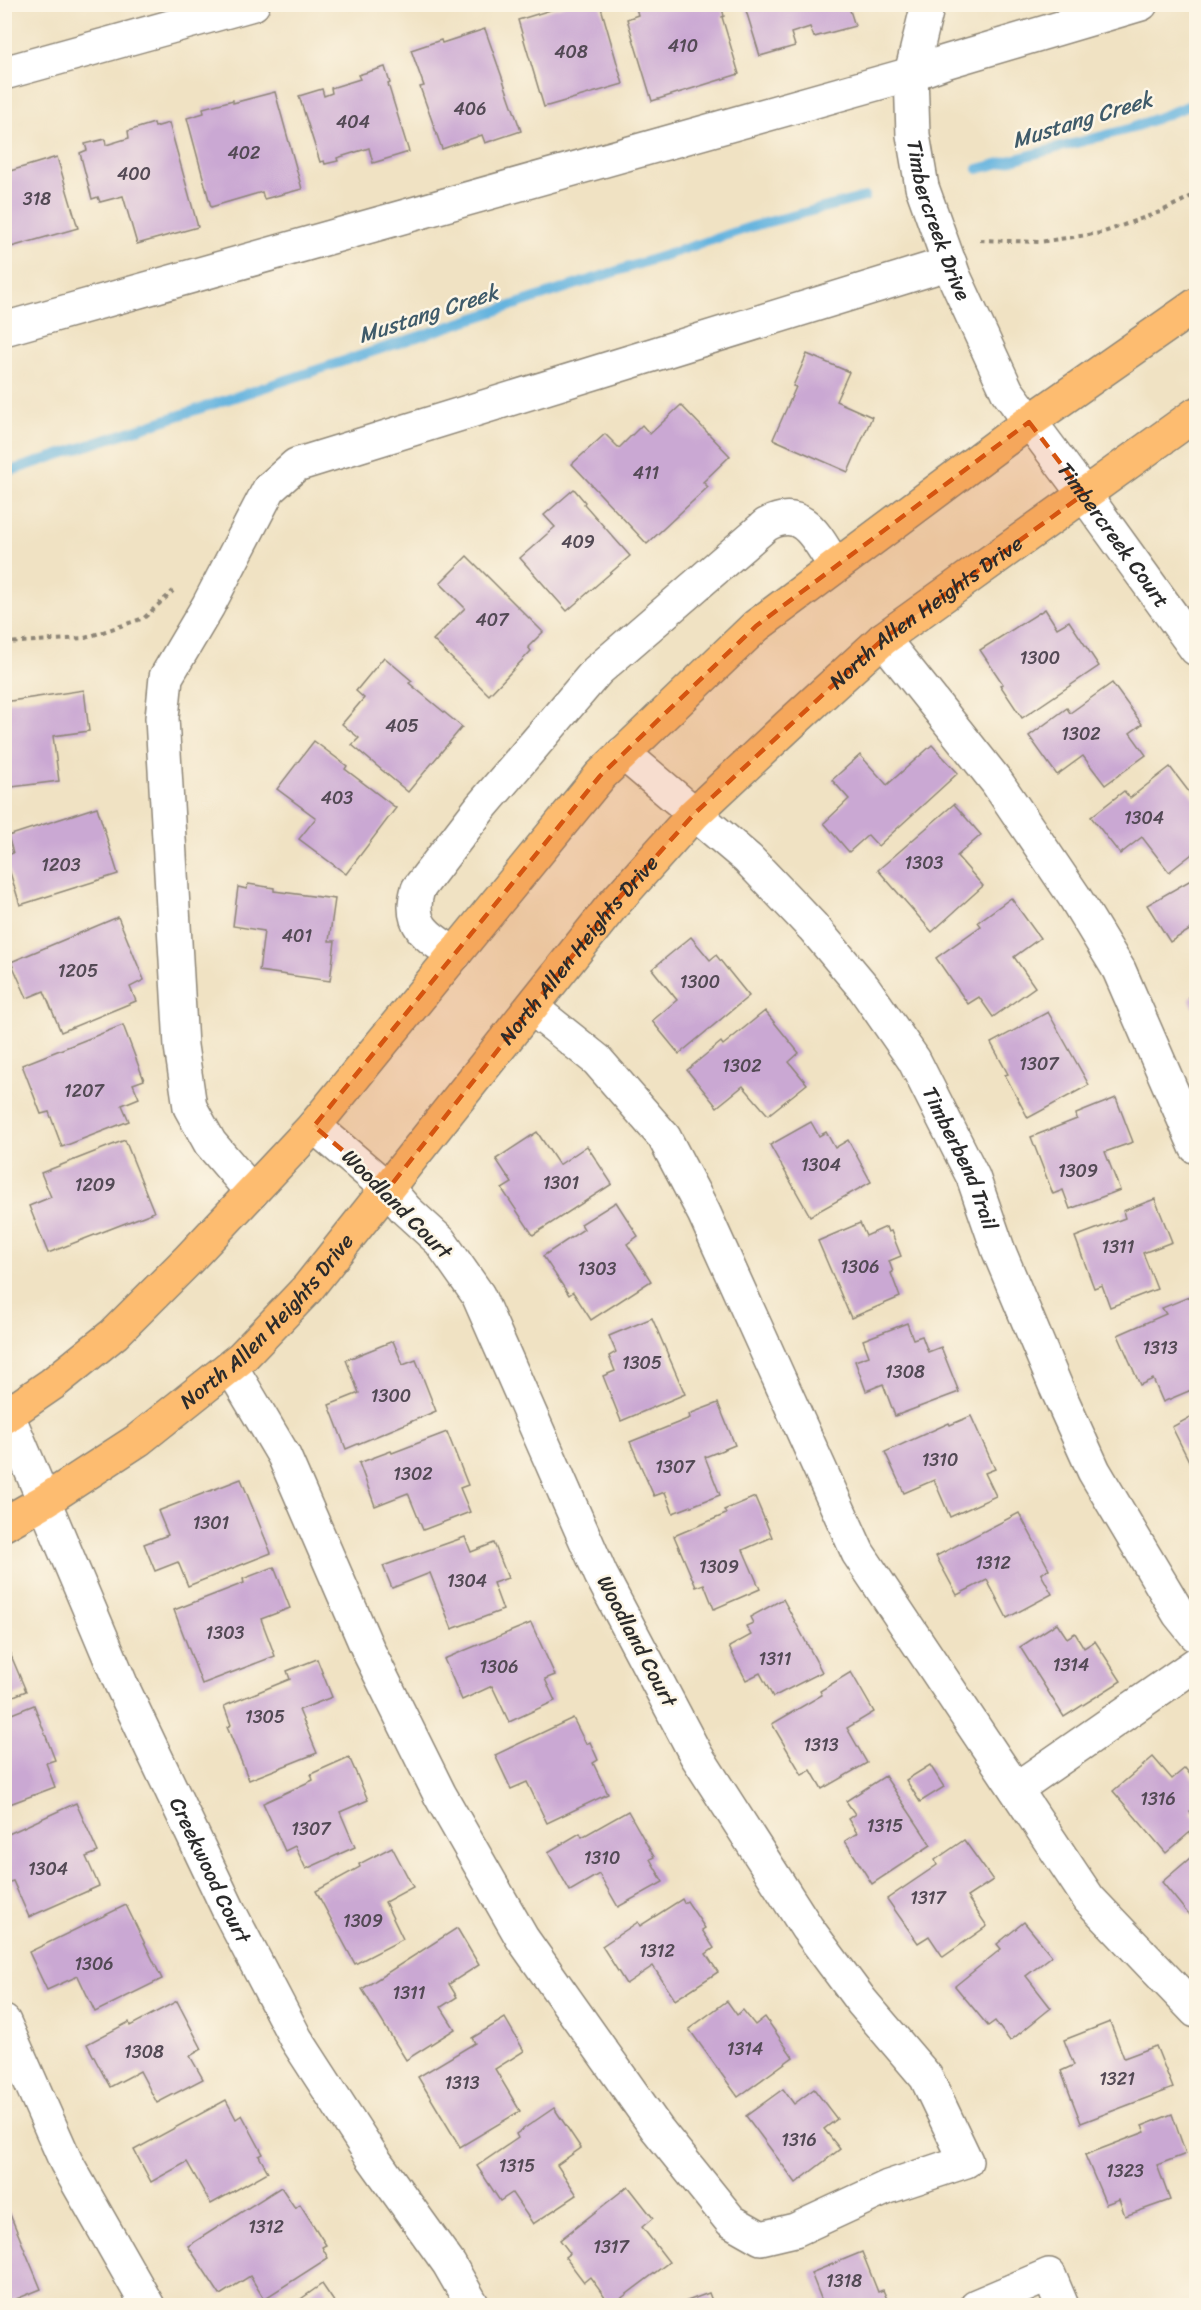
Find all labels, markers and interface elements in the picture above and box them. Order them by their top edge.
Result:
house number: 410 [668,30,698,62]
house number: 408 [554,36,588,68]
water label: Mustang Creek [1007,79,1159,159]
house number: 406 [454,93,486,125]
house number: 404 [336,106,370,138]
house number: 402 [227,137,261,169]
street label: Timbercreek Drive [895,137,982,307]
house number: 400 [117,158,151,190]
house number: 318 [23,183,51,215]
water label: Mustang Creek [353,272,505,355]
street label: Timbercreek Court [1047,453,1180,616]
house number: 411 [633,457,660,489]
street label: North Allen Heights Drive [820,525,1031,699]
house number: 409 [561,526,595,558]
house number: 407 [476,604,510,636]
house number: 1300 [1020,642,1060,674]
house number: 405 [385,710,419,742]
house number: 1302 [1061,718,1101,750]
house number: 403 [321,782,353,814]
house number: 1304 [1124,802,1164,834]
street label: North Allen Heights Drive [489,846,669,1054]
house number: 1303 [905,847,944,879]
house number: 1203 [41,849,81,881]
house number: 401 [282,920,312,952]
house number: 1205 [58,955,98,987]
house number: 1300 [680,966,720,998]
house number: 1307 [1019,1048,1060,1080]
house number: 1302 [722,1050,762,1082]
house number: 1207 [64,1075,106,1107]
street label: Timberbend Trail [911,1080,1009,1236]
street label: Woodland Court [332,1139,463,1270]
house number: 1304 [801,1149,841,1181]
house number: 1309 [1058,1155,1098,1187]
house number: 1301 [543,1167,580,1199]
house number: 1209 [75,1169,115,1201]
street label: North Allen Heights Drive [171,1224,364,1419]
house number: 1311 [1101,1231,1135,1263]
house number: 1306 [840,1251,880,1283]
house number: 1303 [578,1253,617,1285]
house number: 1313 [1142,1332,1178,1364]
house number: 1305 [622,1347,662,1379]
house number: 1308 [885,1356,925,1388]
house number: 1300 [371,1380,411,1412]
house number: 1310 [922,1444,958,1476]
house number: 1307 [655,1451,696,1483]
house number: 1302 [393,1458,433,1490]
house number: 1301 [193,1507,230,1539]
house number: 1312 [975,1547,1011,1579]
house number: 1309 [699,1551,739,1583]
house number: 1304 [447,1565,487,1597]
street label: Woodland Court [586,1568,689,1715]
house number: 1303 [206,1617,245,1649]
house number: 1311 [758,1643,792,1675]
house number: 1314 [1053,1649,1089,1681]
house number: 1306 [479,1651,519,1683]
house number: 1305 [245,1701,285,1733]
house number: 1313 [803,1729,839,1761]
house number: 1316 [1140,1783,1176,1815]
street label: Creekwood Court [158,1791,262,1952]
house number: 1315 [867,1810,903,1842]
house number: 1307 [291,1813,332,1845]
house number: 1310 [584,1842,620,1874]
house number: 1304 [28,1853,68,1885]
house number: 1317 [910,1882,948,1914]
house number: 1309 [343,1905,383,1937]
house number: 1312 [639,1935,675,1967]
house number: 1306 [74,1948,114,1980]
house number: 1311 [392,1977,426,2009]
house number: 1314 [727,2033,763,2065]
house number: 1308 [124,2036,164,2068]
house number: 1321 [1099,2063,1135,2095]
house number: 1313 [444,2067,480,2099]
house number: 1316 [781,2124,817,2156]
house number: 1315 [499,2150,535,2182]
house number: 1323 [1106,2155,1144,2187]
house number: 1312 [248,2211,284,2243]
house number: 1317 [593,2231,631,2263]
house number: 1318 [826,2265,862,2297]

